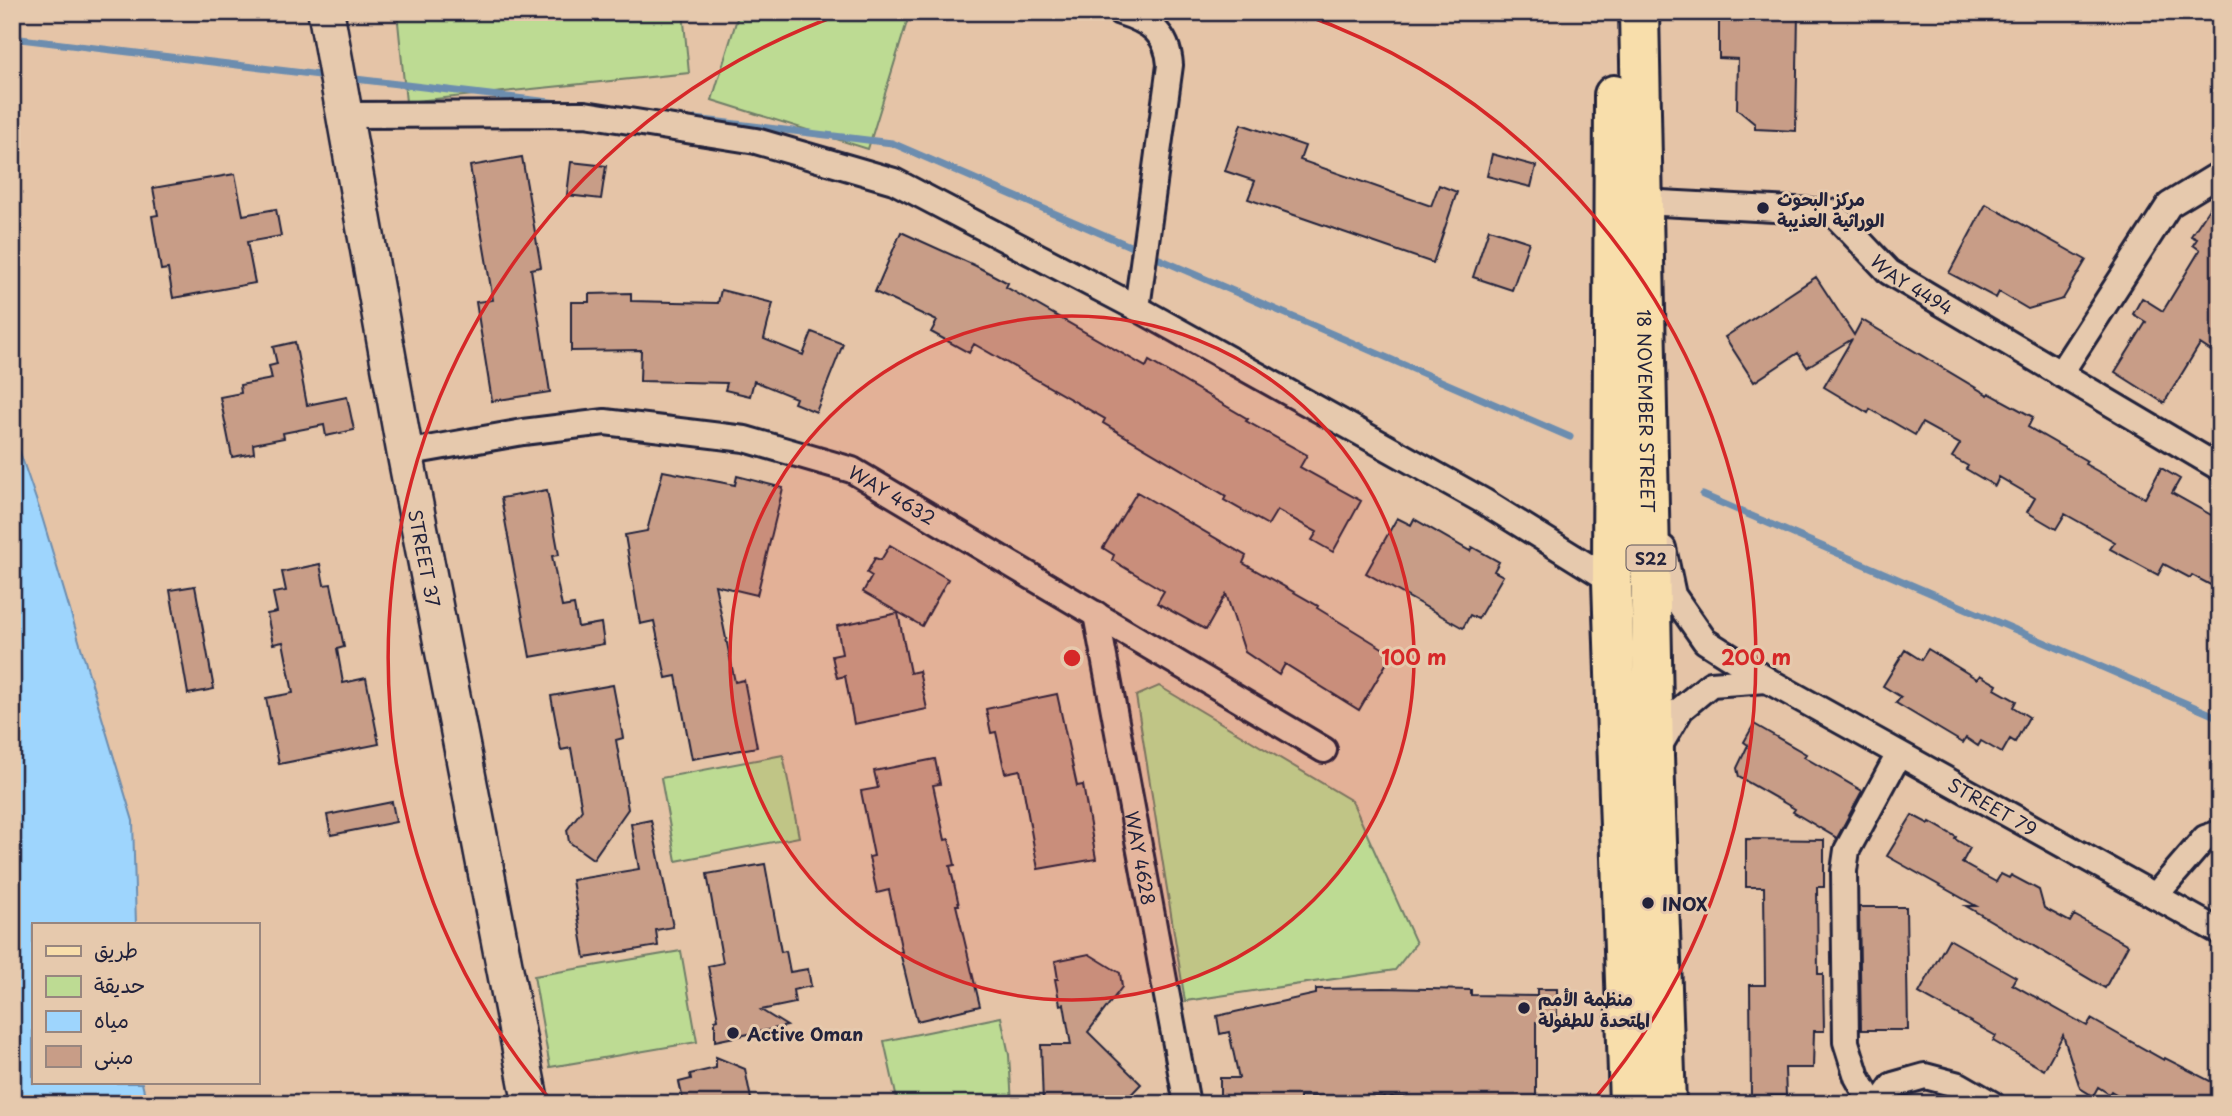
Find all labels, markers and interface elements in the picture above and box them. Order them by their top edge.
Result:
place label: مركز البحوث الوراثية العذيبة [1777,185,1884,233]
marker: مركز البحوث الوراثية العذيبة [1755,200,1771,216]
street label: WAY 4494 [1865,248,1958,321]
street label: 18 NOVEMBER STREET [1631,309,1663,513]
street label: WAY 4632 [844,458,941,530]
street label: STREET 37 [403,507,448,609]
road number: S22 [1626,545,1676,570]
text: 100 m [1381,640,1447,672]
text: 200 m [1721,640,1791,672]
centre of rings [1060,646,1084,670]
street label: STREET 79 [1943,770,2043,841]
street label: WAY 4628 [1119,809,1163,907]
place label: INOX [1662,890,1707,917]
marker: INOX [1640,895,1656,911]
legend [32,923,259,1084]
text: طريق [94,933,138,965]
text: حديقة [94,968,145,1000]
place label: منظمة الأمم المتحدة للطفولة [1538,985,1650,1033]
marker: منظمة الأمم المتحدة للطفولة [1516,1000,1532,1016]
text: مياه [94,1003,129,1035]
place label: Active Oman [746,1020,863,1047]
marker: Active Oman [725,1025,741,1041]
text: مبنى [94,1039,133,1071]

